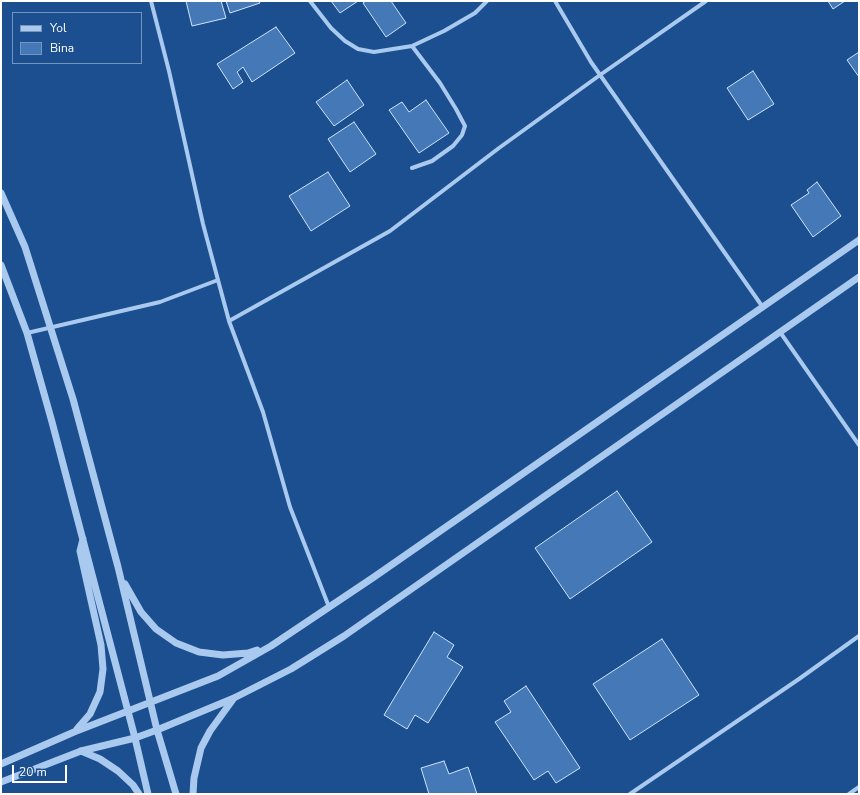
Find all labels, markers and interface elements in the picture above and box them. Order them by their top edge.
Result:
legend [12,12,142,64]
text: Yol [50,20,66,36]
text: Bina [50,40,74,56]
scale bar [14,757,69,783]
text: 20 m [19,764,47,780]

